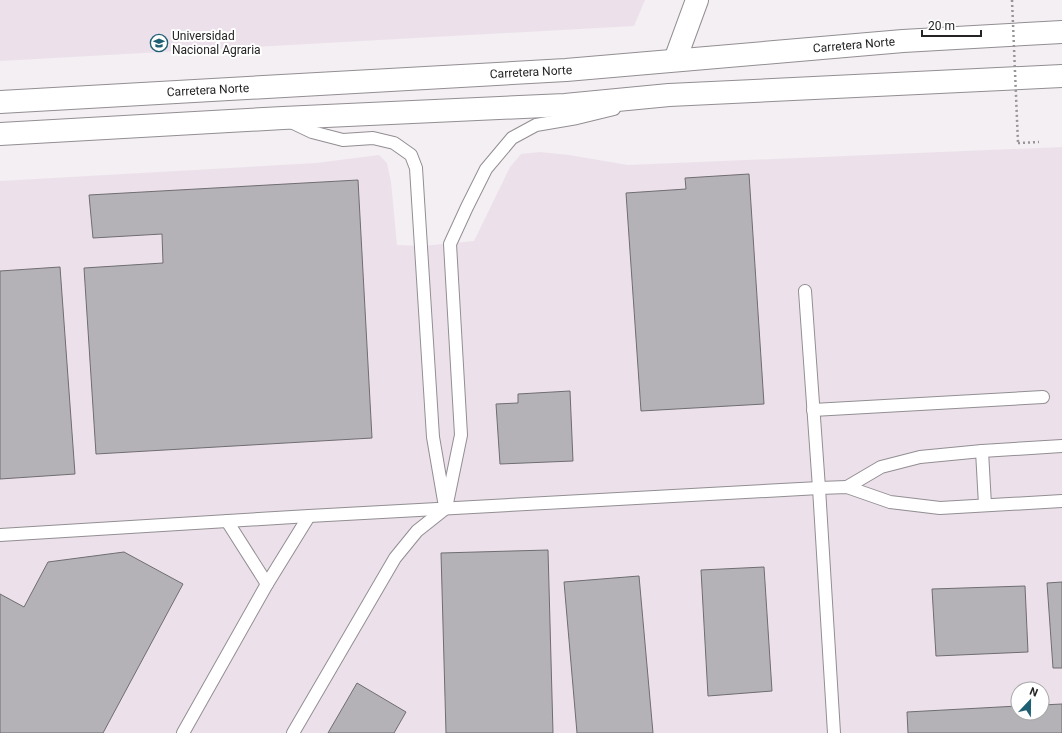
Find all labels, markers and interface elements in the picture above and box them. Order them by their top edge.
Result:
scale bar [922,12,981,38]
text: 20 m [928,19,955,33]
place label: Universidad Nacional Agraria [172,29,261,57]
school or university icon: Universidad Nacional Agraria [149,33,169,53]
street label: Carretera Norte [812,34,896,56]
street label: Carretera Norte [489,63,573,81]
street label: Carretera Norte [166,81,250,99]
north arrow [1010,681,1050,721]
text: N [1028,685,1040,700]

